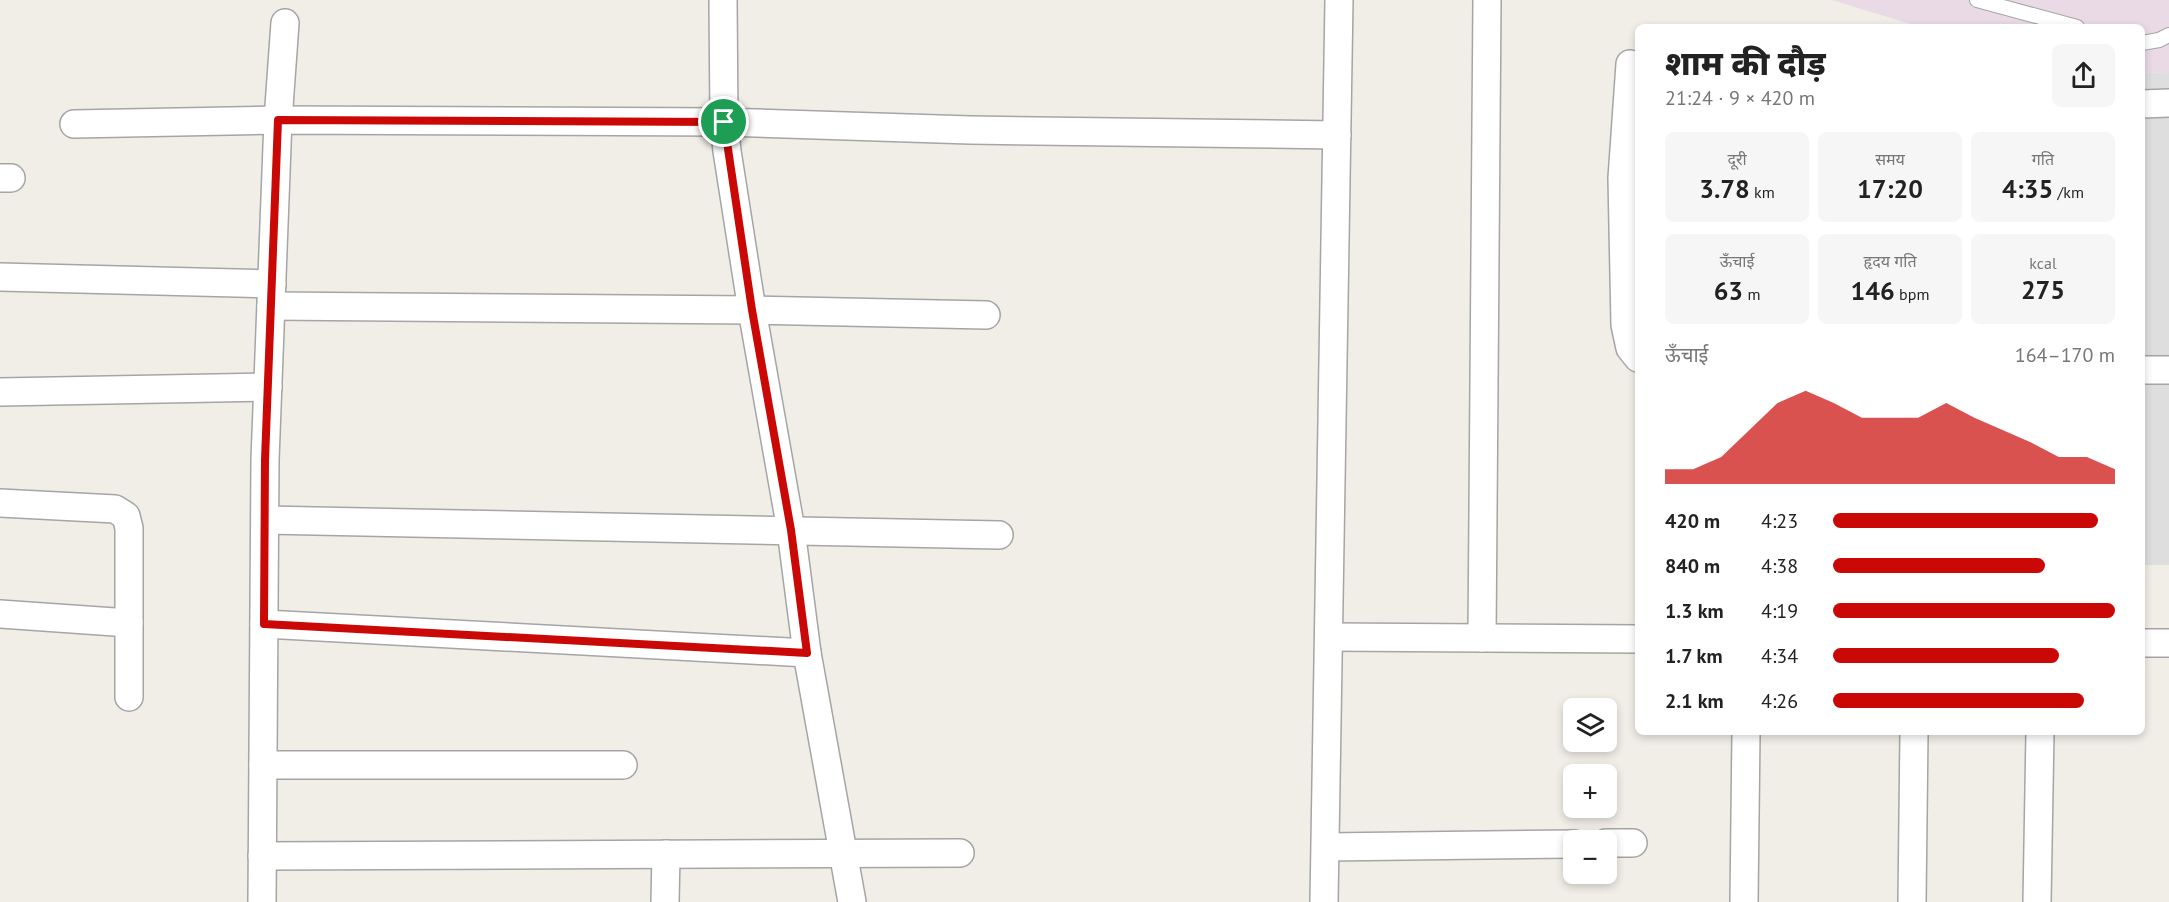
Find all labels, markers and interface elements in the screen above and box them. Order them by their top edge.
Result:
text: शाम की दौड़ [1665,41,1826,84]
button: share [2052,44,2115,107]
text: 21:24 · 9 × 420 m [1665,85,1815,111]
pin [698,96,749,147]
icon: arrive [707,105,740,138]
text: दूरी [1727,149,1747,169]
text: समय [1875,149,1905,169]
text: गति [2032,149,2054,169]
text: 3.78 [1699,172,1750,205]
text: 17:20 [1857,172,1923,205]
text: 4:35 [2002,172,2053,205]
text: km [1750,182,1775,202]
text: /km [2053,182,2084,202]
text: ऊँचाई [1720,251,1754,271]
text: हृदय गति [1863,251,1917,271]
text: kcal [2029,253,2057,273]
text: 275 [2021,273,2065,306]
text: 63 [1714,274,1743,307]
text: 146 [1851,274,1895,307]
text: m [1743,284,1760,304]
text: bpm [1895,284,1929,304]
text: ऊँचाई [1665,342,1708,368]
text: 164–170 m [2015,342,2115,368]
text: 420 m [1665,508,1720,534]
text: 4:23 [1761,508,1798,534]
text: 840 m [1665,553,1720,579]
text: 4:38 [1761,553,1798,579]
text: 1.3 km [1665,598,1724,624]
text: 4:19 [1761,598,1798,624]
text: 1.7 km [1665,643,1723,669]
text: 4:34 [1761,643,1798,669]
text: 2.1 km [1665,688,1724,714]
text: 4:26 [1761,688,1798,714]
map controls [1563,698,1617,884]
button: layers [1563,698,1617,752]
button: + [1563,764,1617,818]
button: − [1563,830,1617,884]

